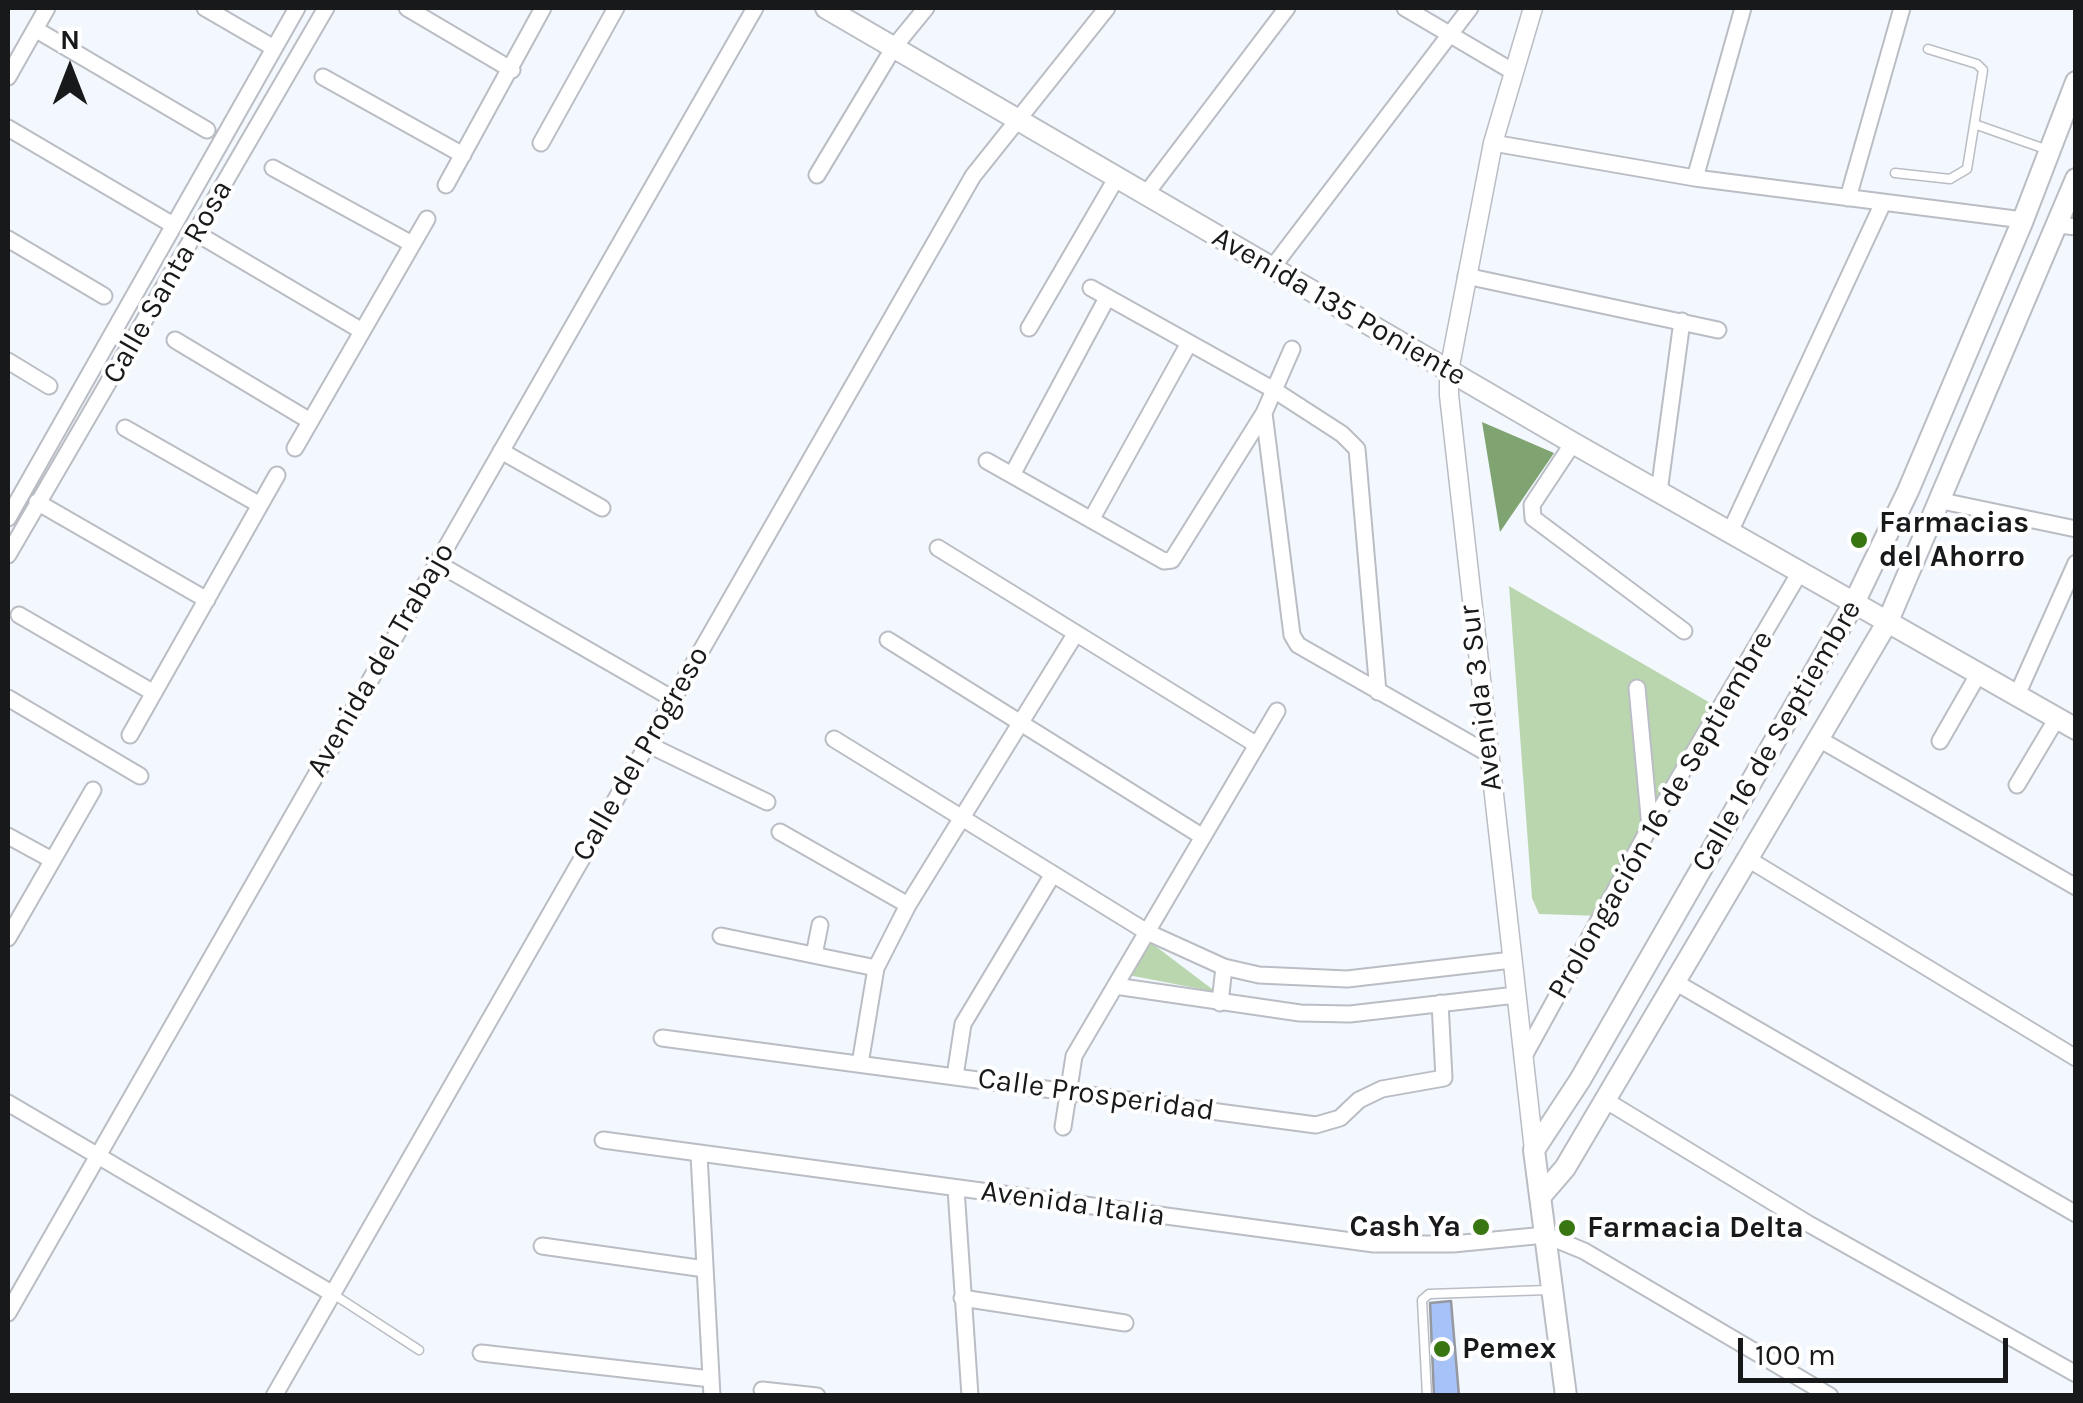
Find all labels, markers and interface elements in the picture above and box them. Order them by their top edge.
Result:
north arrow [20,20,120,120]
text: N [60,23,80,56]
street label: Calle Santa Rosa [95,174,241,390]
street label: Avenida 135 Poniente [1206,220,1472,394]
place label: Farmacias del Ahorro [1879,505,2029,576]
marker: Farmacias del Ahorro [1848,529,1870,551]
street label: Avenida del Trabajo [299,536,463,784]
street label: Calle 16 de Septiembre [1685,594,1869,878]
street label: Avenida 3 Sur [1452,603,1510,793]
street label: Prolongación 16 de Septiembre [1541,624,1781,1006]
street label: Calle del Progreso [565,640,717,868]
street label: Calle Prosperidad [975,1061,1217,1129]
street label: Avenida Italia [979,1173,1167,1235]
place label: Cash Ya [1349,1209,1461,1245]
place label: Farmacia Delta [1587,1210,1804,1246]
marker: Cash Ya [1470,1216,1492,1238]
marker: Farmacia Delta [1556,1217,1578,1239]
scale bar [1743,1318,2013,1380]
place label: Pemex [1462,1331,1556,1367]
text: 100 m [1755,1337,1836,1373]
marker: Pemex [1431,1338,1453,1360]

